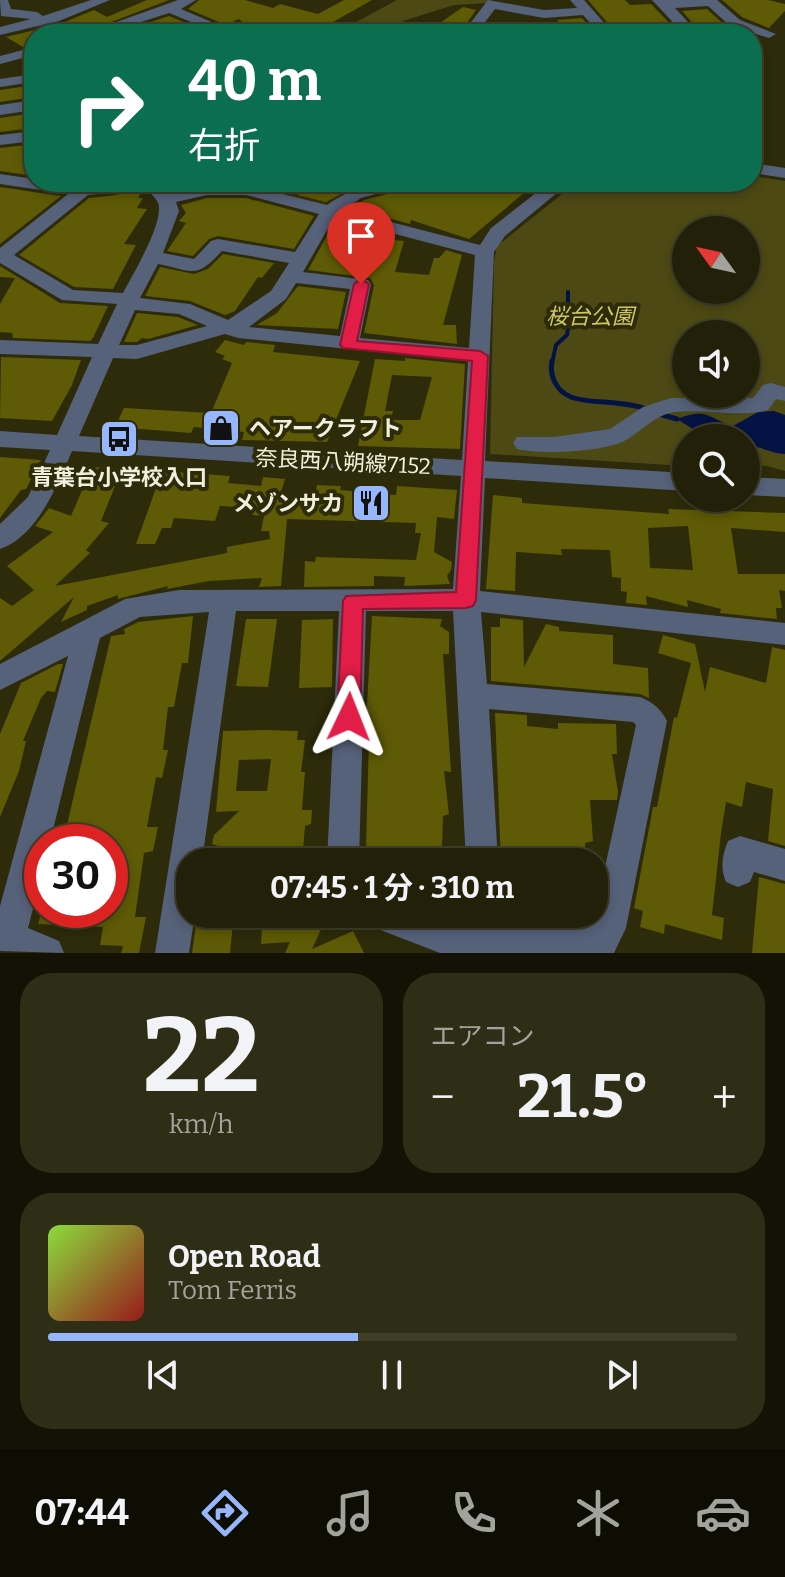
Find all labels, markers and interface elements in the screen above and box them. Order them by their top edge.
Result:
text: 40 m [188,48,321,115]
icon: right [56,56,160,160]
text: 右折 [188,124,260,168]
pin [327,202,395,284]
icon: arrive [339,214,383,258]
north arrow [672,216,760,304]
map controls [672,216,760,512]
park label: 桜台公園 [546,303,637,330]
button: sound [672,320,760,408]
shop icon: ヘアークラフト [200,407,242,449]
place label: ヘアークラフト [249,415,402,442]
bus stop icon: 青葉台小学校入口 [98,418,140,460]
button: search [672,424,760,512]
street label: 奈良西八朔線7152 [255,444,431,480]
place label: 青葉台小学校入口 [31,464,207,491]
restaurant icon: メゾンサカ [350,482,392,524]
place label: メゾンサカ [233,490,343,517]
position arrow [307,675,391,759]
speed limit sign: 30 [24,824,128,928]
text: 07:45 · 1 分 · 310 m [270,870,514,906]
text: 22 [143,994,260,1119]
text: エアコン [431,1021,535,1052]
text: 21.5° [517,1061,650,1133]
text: − [431,1071,455,1124]
text: + [712,1071,737,1124]
text: km/h [169,1109,233,1140]
text: Open Road [168,1239,321,1275]
text: Tom Ferris [168,1275,297,1306]
icon: previous [141,1353,185,1397]
icon: pause [370,1353,414,1397]
icon: next [600,1353,644,1397]
icon: directions [197,1485,253,1541]
icon: music [322,1485,378,1541]
icon: phone [446,1485,502,1541]
icon: climate [570,1485,626,1541]
icon: car [695,1485,751,1541]
text: 07:44 [34,1491,129,1535]

